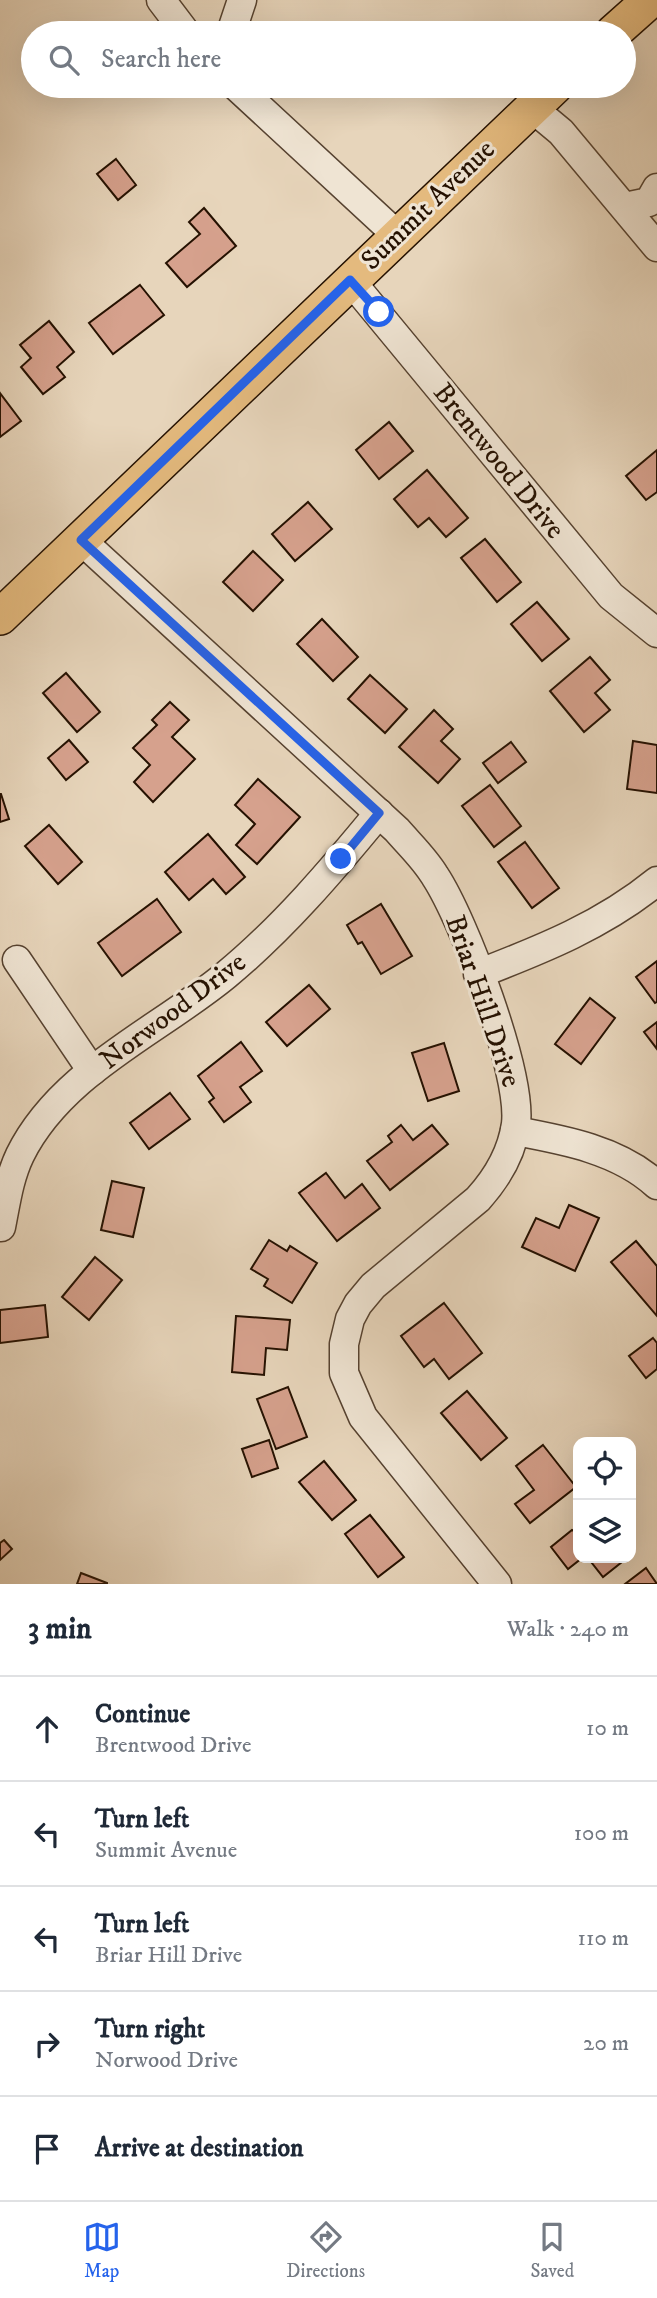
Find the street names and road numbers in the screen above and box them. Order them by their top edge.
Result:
street label: Summit Avenue [354,132,502,278]
street label: Brentwood Drive [425,376,573,546]
street label: Briar Hill Drive [437,910,529,1092]
street label: Norwood Drive [93,945,253,1077]

